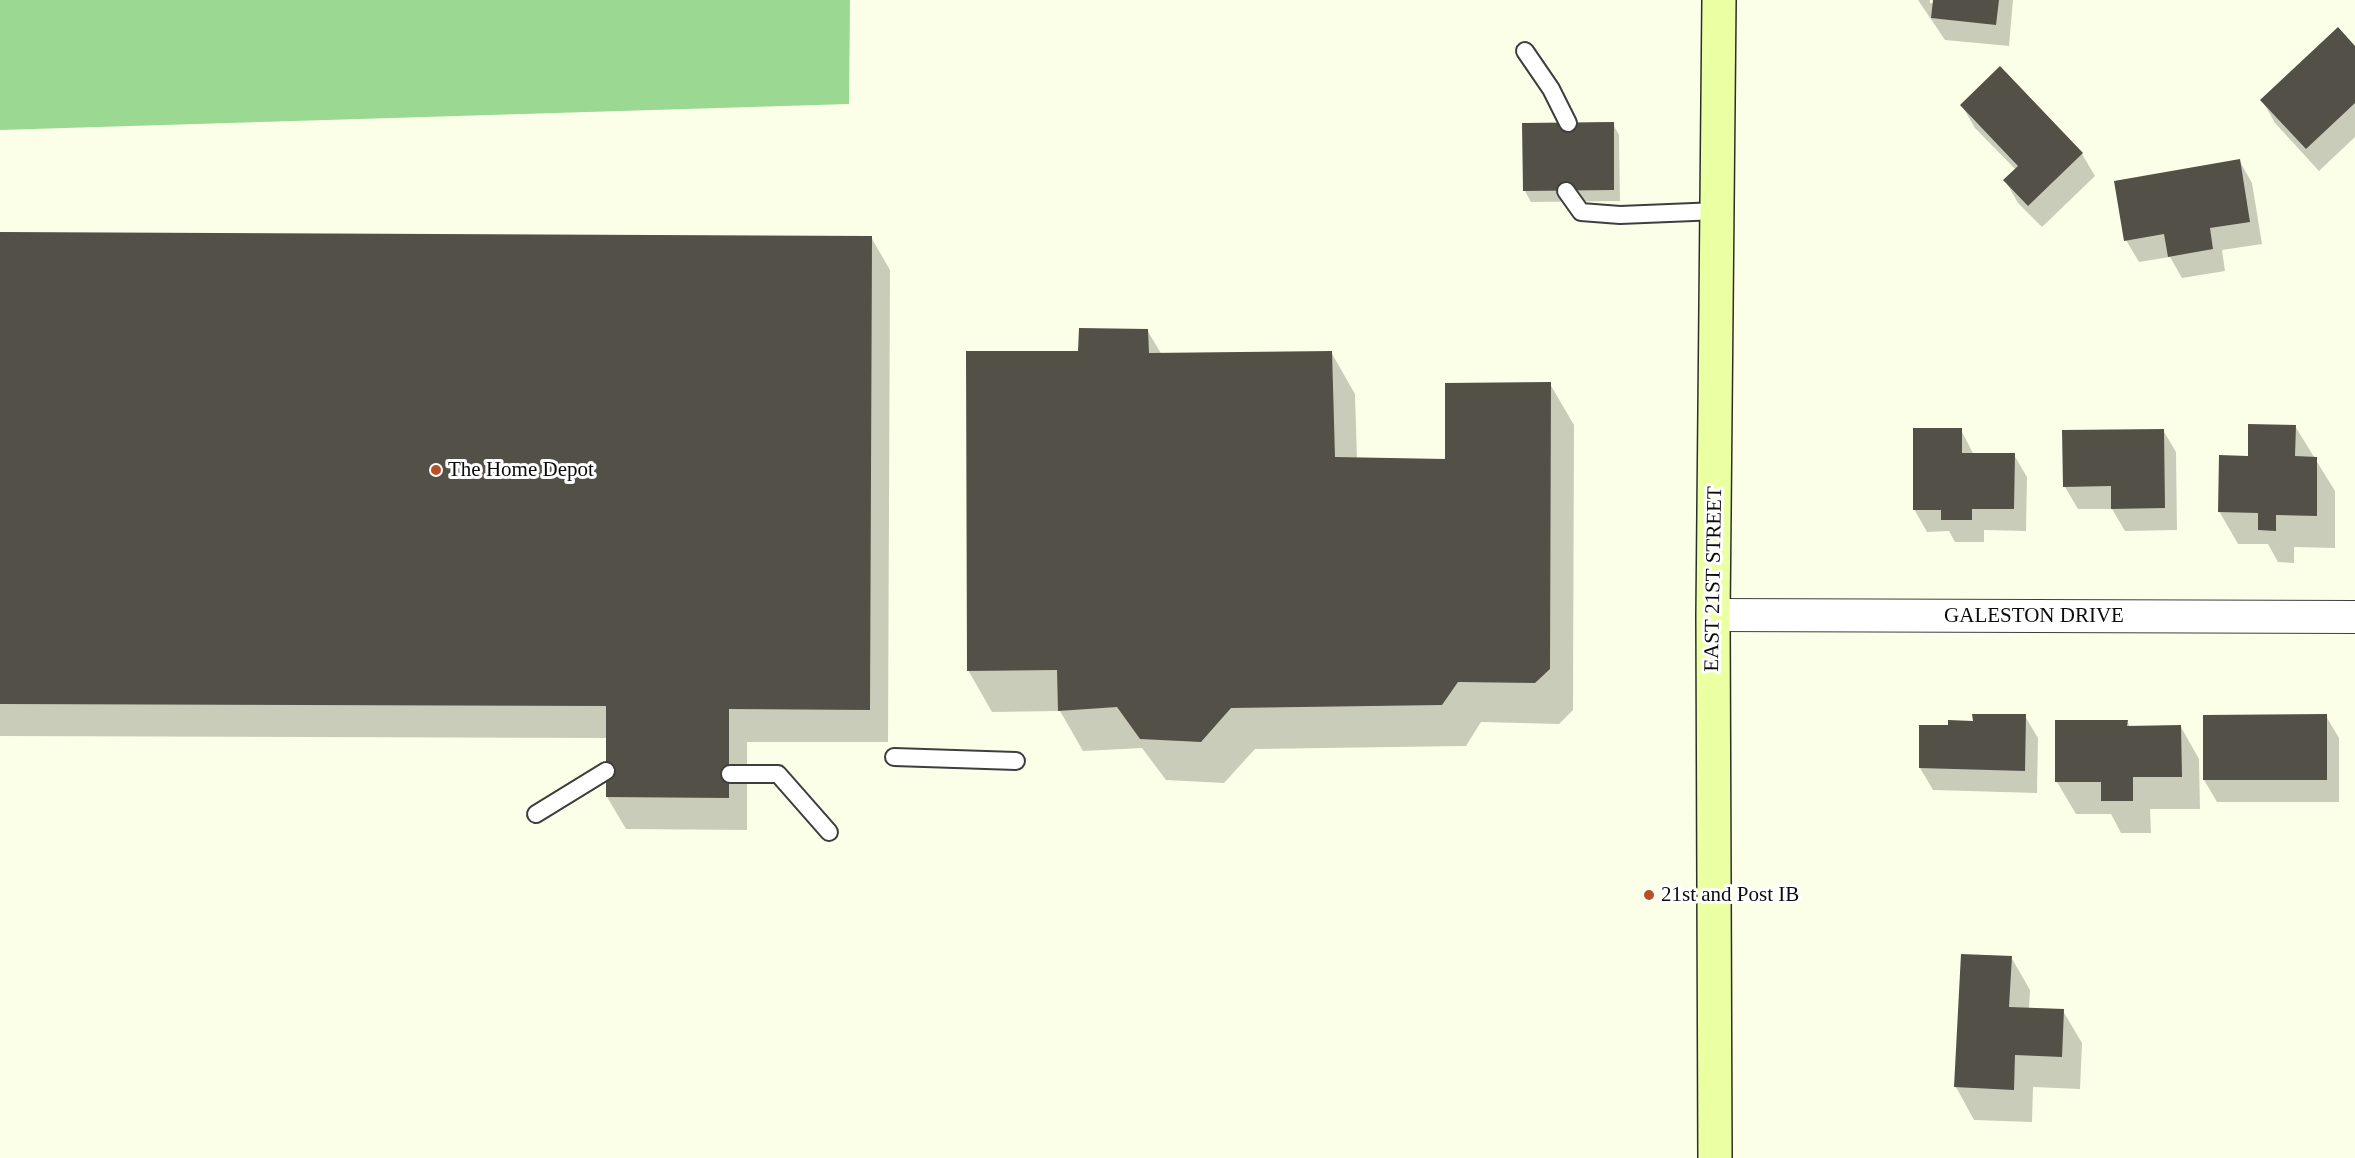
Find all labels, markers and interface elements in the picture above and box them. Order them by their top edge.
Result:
place label: The Home Depot [448,457,594,483]
marker: The Home Depot [429,463,443,477]
street label: EAST 21ST STREET [1700,486,1728,672]
street label: GALESTON DRIVE [1944,603,2124,629]
place label: 21st and Post IB [1661,882,1799,908]
marker: 21st and Post IB [1642,888,1656,902]

